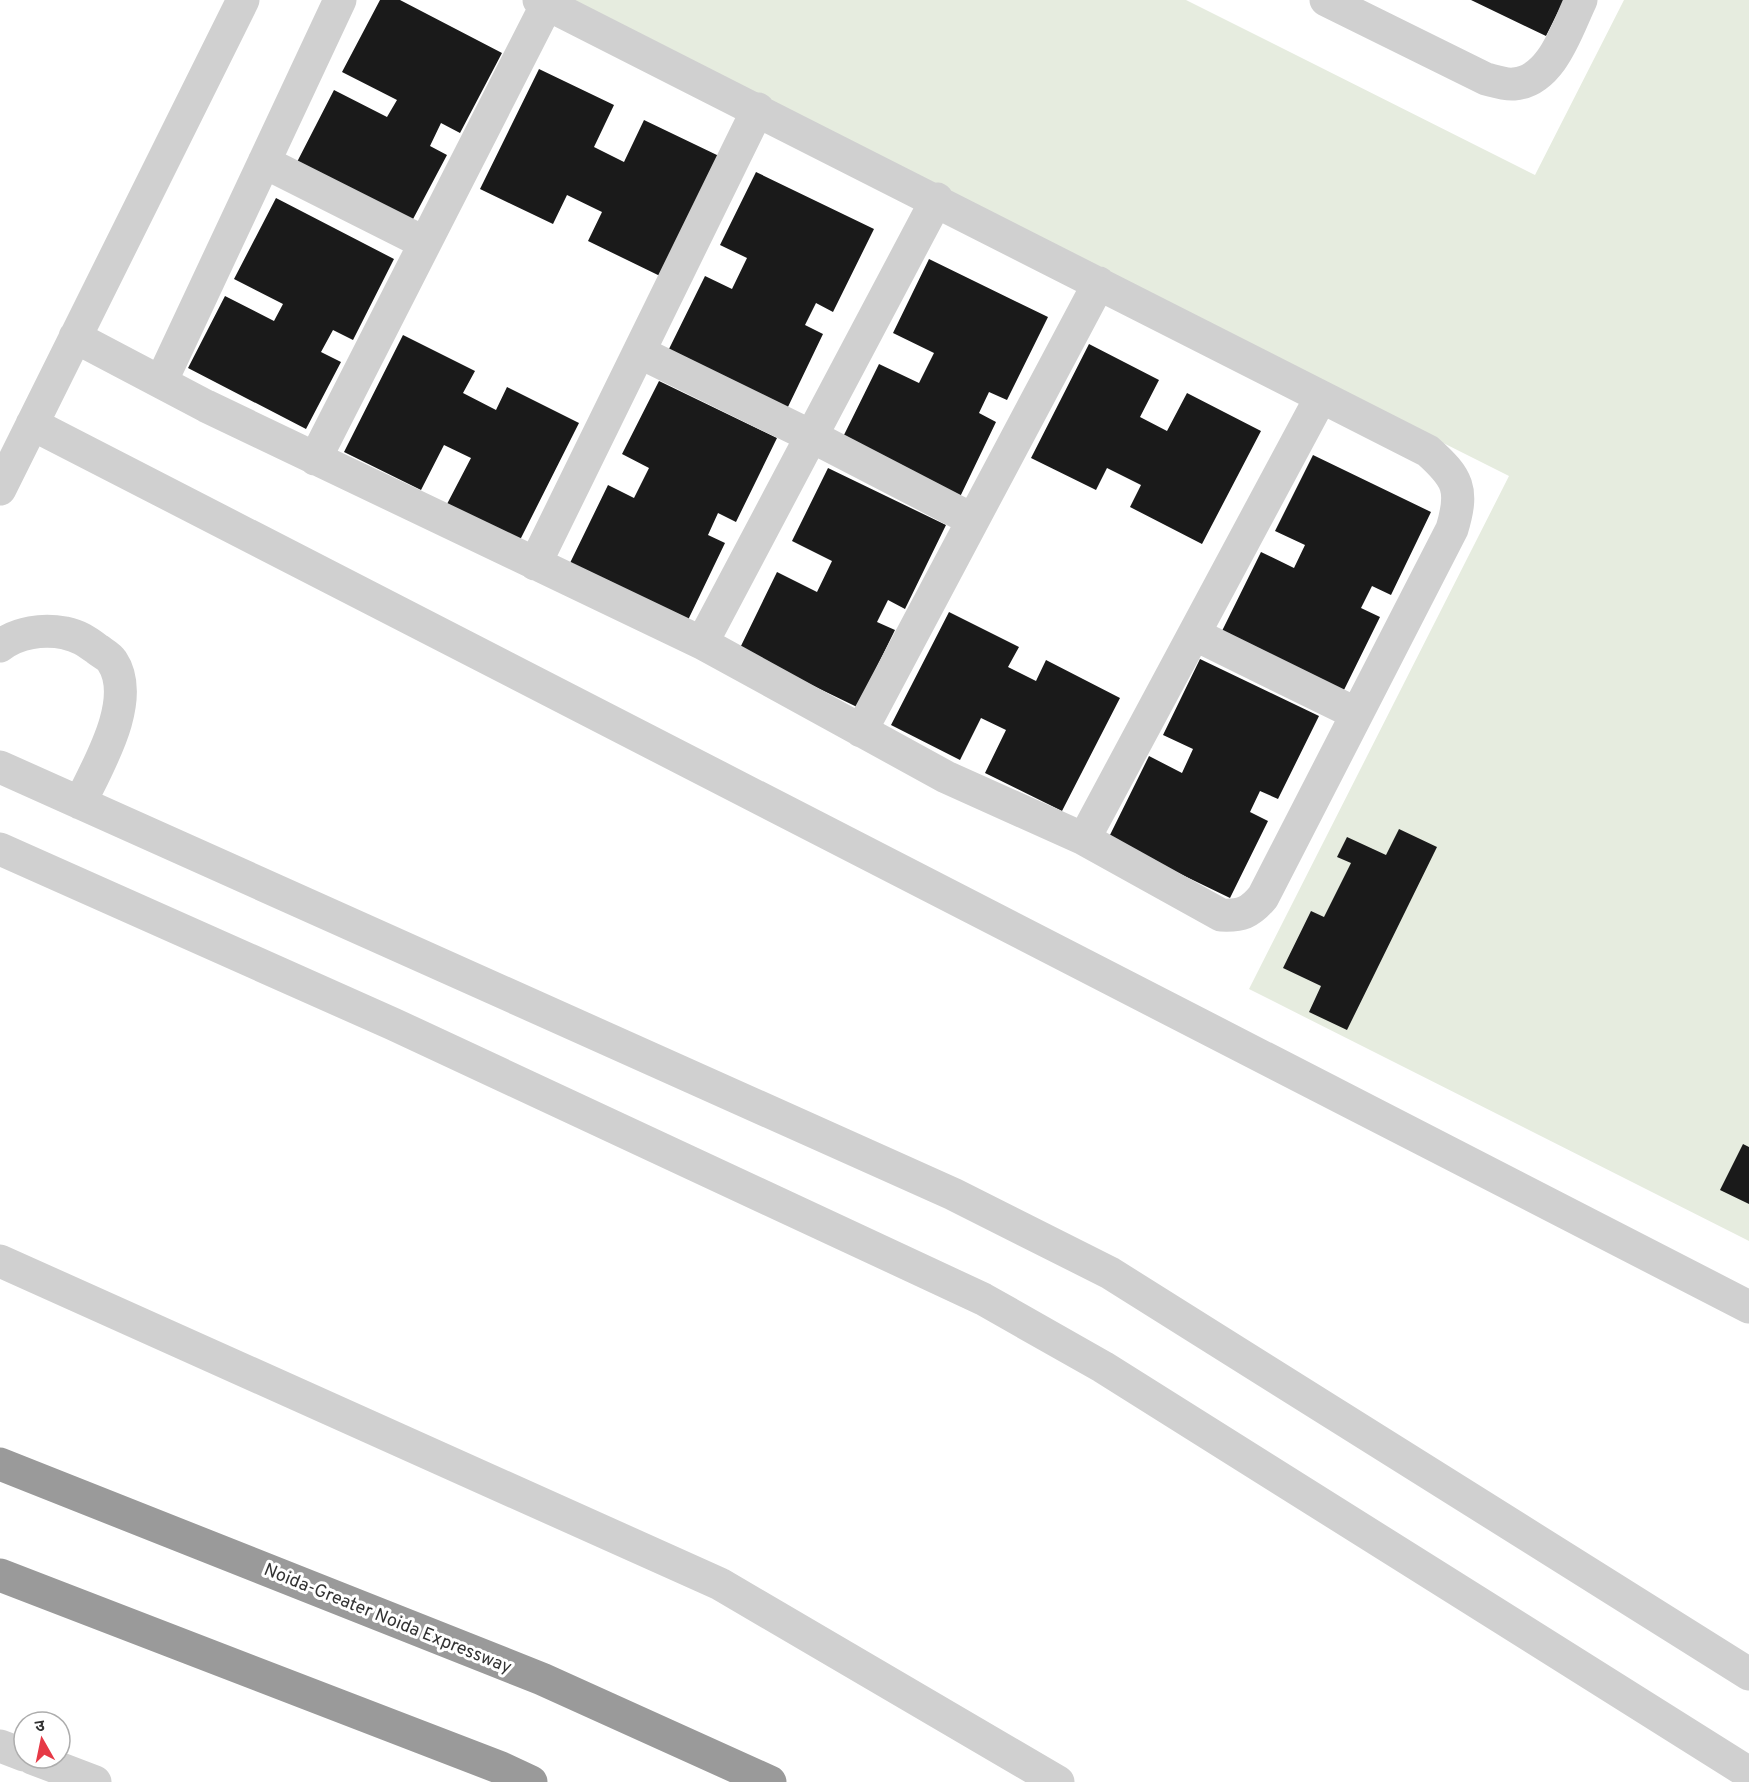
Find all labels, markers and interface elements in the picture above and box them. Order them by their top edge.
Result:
street label: Noida-Greater Noida Expressway [260,1559,515,1680]
north arrow [12,1710,72,1770]
text: उ [34,1716,47,1738]

